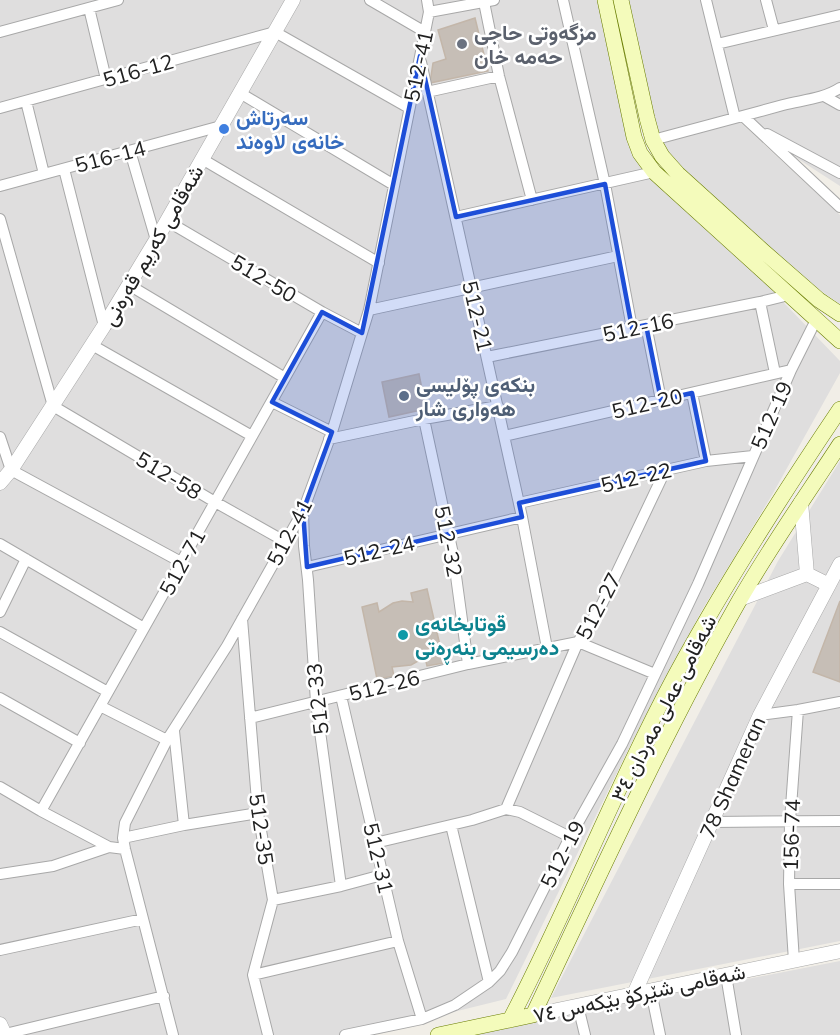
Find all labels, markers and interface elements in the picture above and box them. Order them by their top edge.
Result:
place label: مزگەوتی حاجی حەمە خان [474,19,597,69]
street label: 512-41 [398,28,438,104]
marker: مزگەوتی حاجی حەمە خان [455,37,469,51]
street label: 516-12 [100,48,176,92]
place label: سەرتاش خانەی لاوەند [236,104,344,155]
marker: سەرتاش خانەی لاوەند [217,122,231,136]
street label: 516-14 [72,134,149,178]
street label: شەقامی کەریم قەرەنی [95,160,210,331]
street label: 512-50 [226,248,302,308]
street label: 512-21 [457,278,499,354]
street label: 512-16 [600,307,676,347]
place label: بنکەی پۆلیسی هەواری شار [415,371,535,422]
street label: 512-19 [744,377,798,453]
street label: 512-20 [609,382,685,424]
marker: بنکەی پۆلیسی هەواری شار [397,389,411,403]
street label: 512-58 [131,445,207,505]
street label: 512-22 [598,456,674,498]
street label: 512-41 [261,494,317,570]
street label: 512-32 [429,503,469,579]
street label: 512-71 [153,524,211,600]
street label: 512-24 [341,529,417,571]
street label: 512-27 [570,568,626,644]
place label: قوتابخانەی دەرسیمی بنەڕەتی [415,610,559,665]
street label: شەقامی عەلی مەردان ٣٤ [605,610,722,806]
marker: قوتابخانەی دەرسیمی بنەڕەتی [396,628,410,642]
street label: 512-33 [300,662,334,736]
street label: 512-26 [346,664,422,706]
street label: 78 Shameran [693,712,771,842]
street label: 512-35 [244,792,280,866]
street label: 156-74 [777,798,805,871]
street label: 512-19 [534,816,590,892]
street label: 512-31 [358,820,400,896]
street label: شەقامی شێرکۆ بێکەس ٧٤ [531,958,748,1029]

